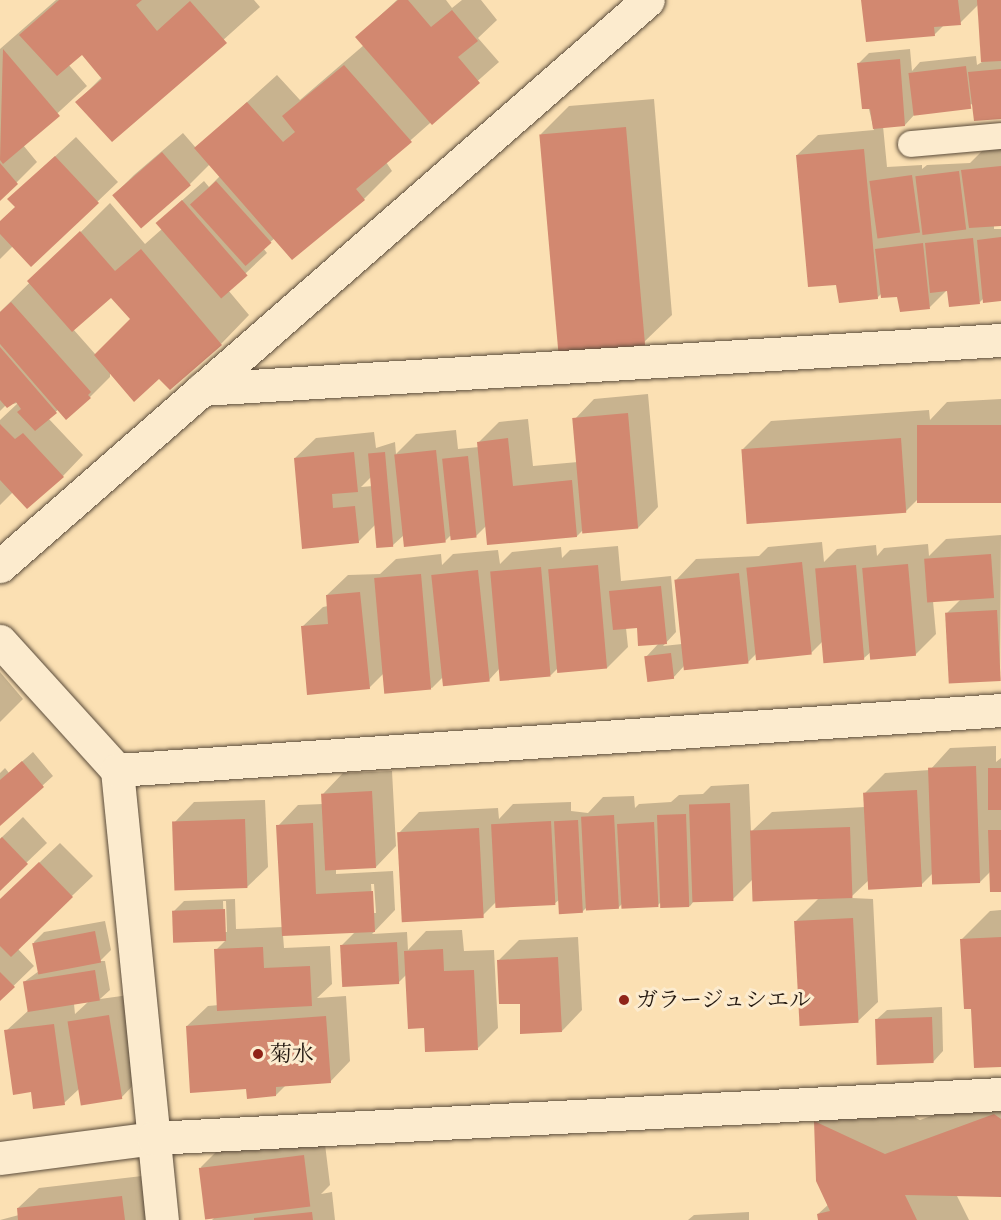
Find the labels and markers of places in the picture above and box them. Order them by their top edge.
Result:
place label: ガラージュシエル [636,987,812,1013]
marker: ガラージュシエル [617,993,631,1007]
place label: 菊水 [270,1041,314,1067]
marker: 菊水 [251,1047,265,1061]

